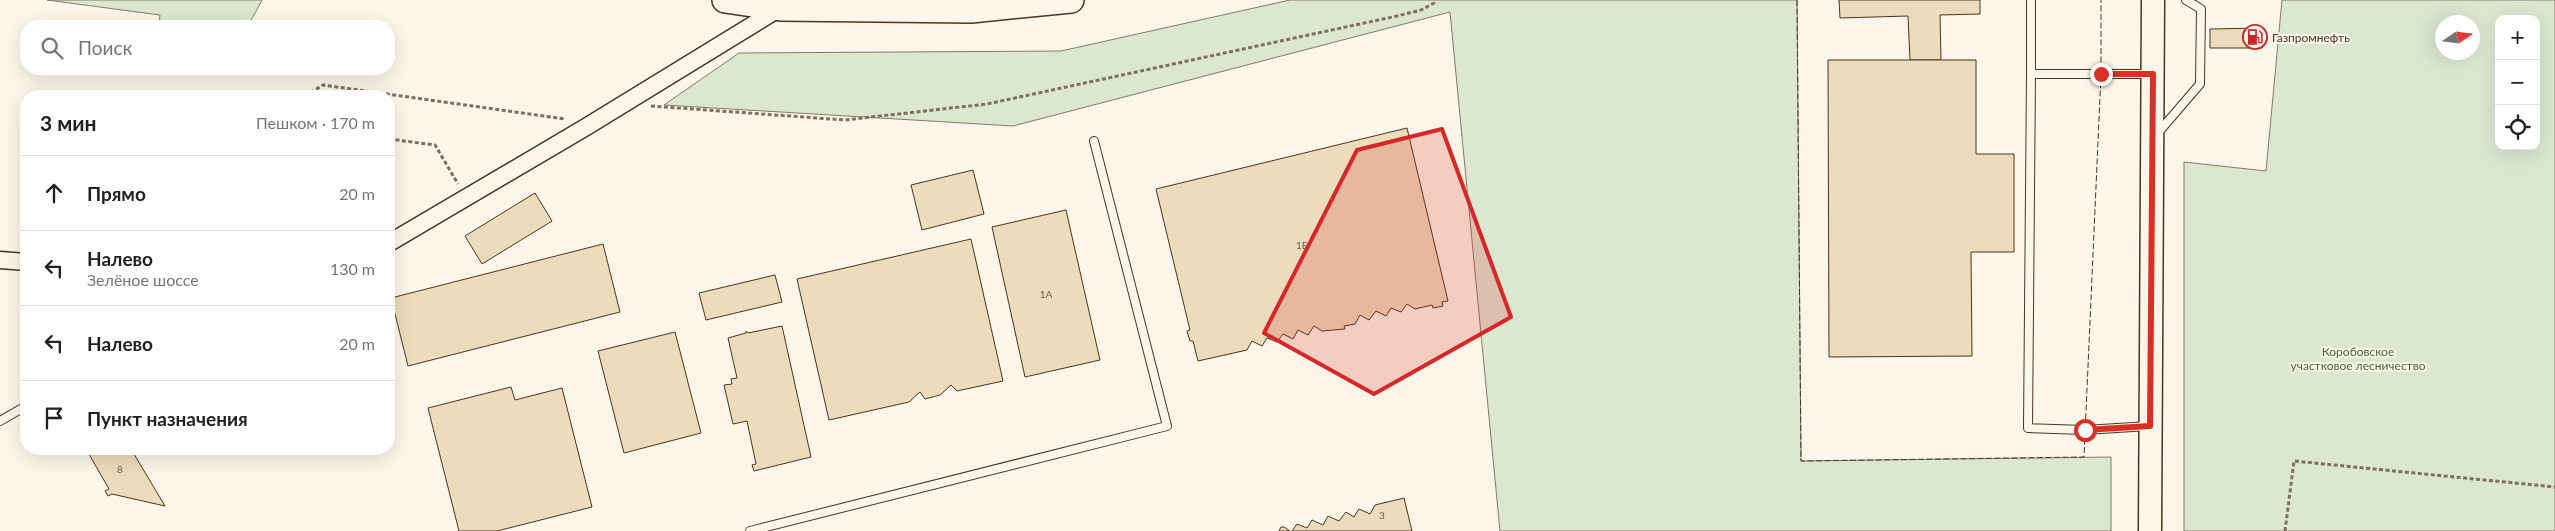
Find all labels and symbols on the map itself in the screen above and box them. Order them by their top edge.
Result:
north arrow [2435,15,2480,60]
fuel station icon: Газпромнефть [2242,24,2268,50]
place label: Газпромнефть [2272,30,2350,45]
route end [2090,63,2113,86]
house number: 1Б [1296,239,1308,251]
house number: 1А [1040,288,1053,300]
park label: Коробовское участковое лесничество [2291,344,2426,373]
route start [2074,419,2097,442]
house number: 8 [117,463,123,475]
house number: 3 [1379,509,1385,521]

